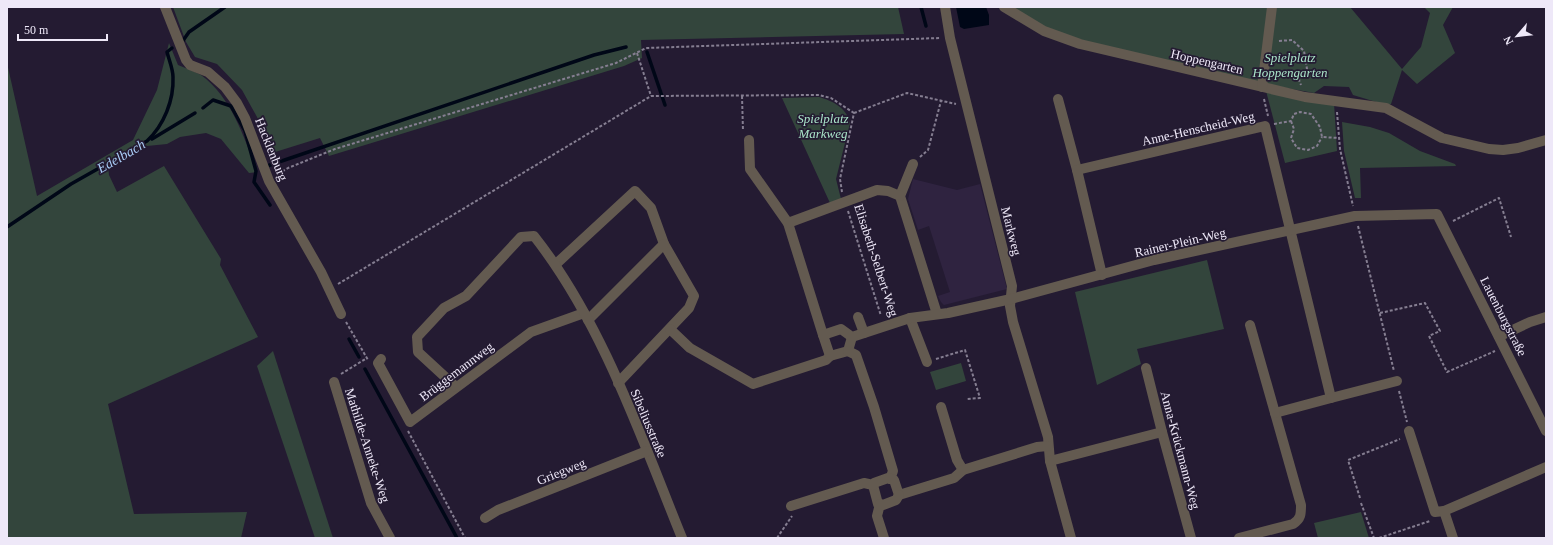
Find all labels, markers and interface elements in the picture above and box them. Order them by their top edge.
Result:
scale bar [18,16,107,42]
north arrow [1497,16,1537,56]
text: 50 m [24,23,49,37]
text: N [1501,34,1515,47]
street label: Hoppengarten [1169,46,1245,77]
park label: Spielplatz Hoppengarten [1251,50,1328,80]
street label: Anne-Henscheid-Weg [1140,108,1256,149]
park label: Spielplatz Markweg [797,111,849,141]
street label: Hacklenburg [252,115,291,183]
water label: Edelbach [94,137,148,177]
street label: Elisabeth-Selbert-Weg [851,202,902,319]
street label: Markweg [998,205,1025,258]
street label: Rainer-Plein-Weg [1133,225,1228,260]
street label: Lauenburgstraße [1477,274,1530,359]
street label: Brüggemannweg [416,338,497,404]
street label: Mathilde-Anneke-Weg [342,386,393,505]
street label: Sibeliusstraße [627,387,670,460]
street label: Anna-Krückmann-Weg [1158,389,1204,511]
street label: Griegweg [535,455,588,488]

